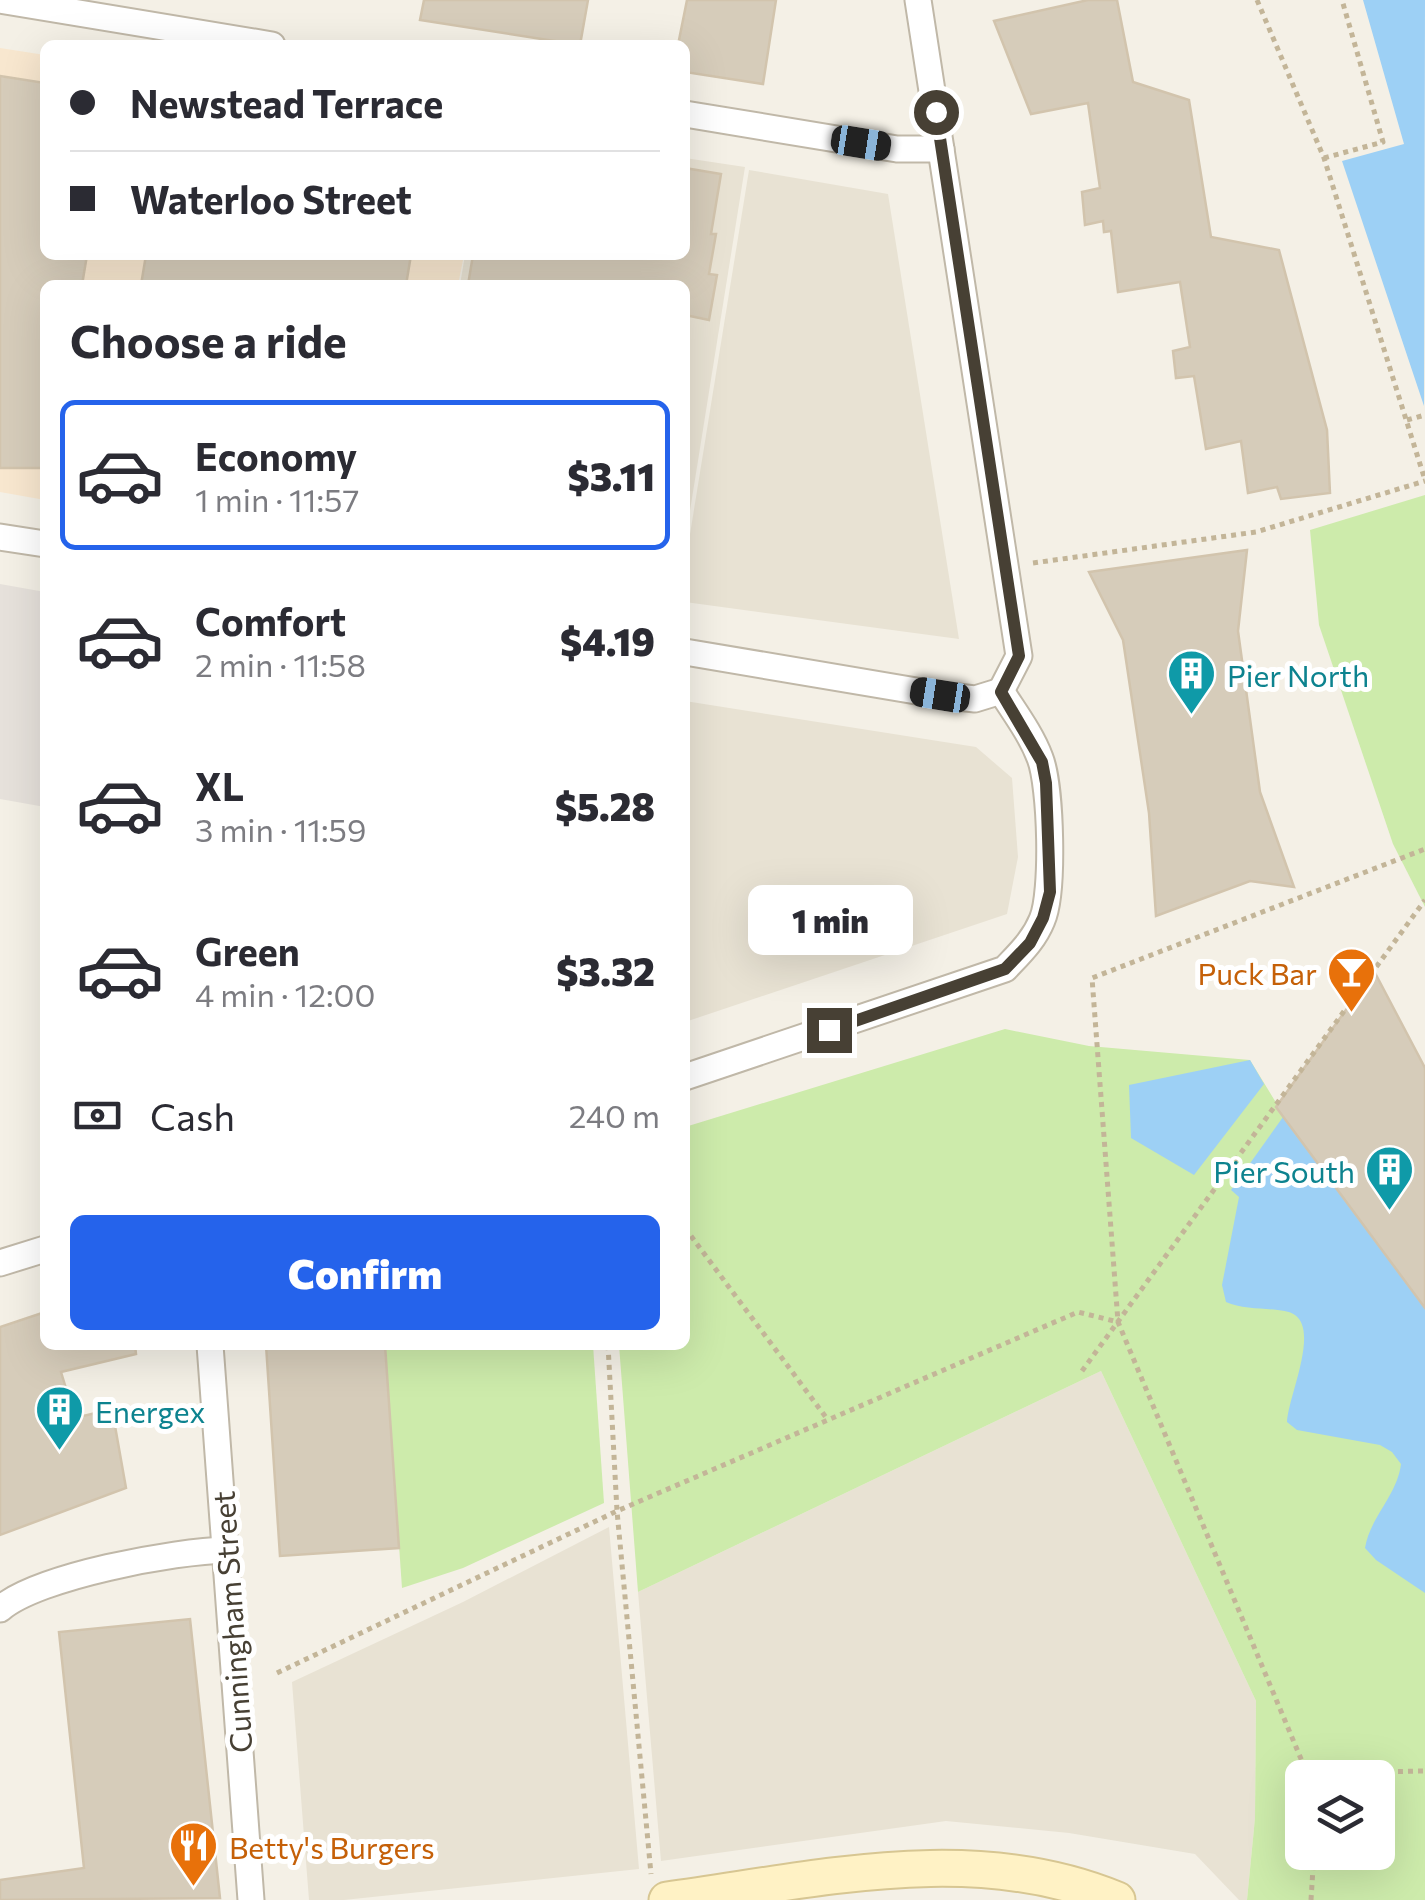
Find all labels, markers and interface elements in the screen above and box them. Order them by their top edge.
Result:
text: Newstead Terrace [130,79,443,126]
route start [914,90,959,135]
car [829,123,893,163]
text: Waterloo Street [130,175,412,222]
text: Choose a ride [70,312,347,367]
icon: car [75,430,165,520]
text: Economy [195,432,357,479]
text: $3.11 [568,452,655,499]
text: 1 min · 11:57 [195,479,359,519]
icon: car [75,595,165,685]
text: Comfort [195,597,346,644]
text: $4.19 [560,617,655,664]
text: 2 min · 11:58 [195,644,366,684]
building icon: Pier North [1166,648,1218,716]
place label: Pier North [1227,656,1369,693]
car [908,675,972,715]
icon: car [75,760,165,850]
text: XL [195,762,244,809]
text: $5.28 [555,782,655,829]
text: 3 min · 11:59 [195,809,366,849]
callout: 1 min [746,885,912,955]
text: 1 min [792,900,869,940]
icon: car [75,925,165,1015]
text: Green [195,927,300,974]
bar icon: Puck Bar [1326,946,1378,1014]
text: $3.32 [556,947,655,994]
place label: Puck Bar [1198,954,1317,991]
text: 4 min · 12:00 [195,974,375,1014]
route end [807,1008,852,1053]
icon: cash [70,1088,125,1143]
text: Cash [150,1092,235,1139]
text: 240 m [569,1095,660,1135]
building icon: Pier South [1364,1144,1416,1212]
place label: Pier South [1213,1152,1355,1189]
button: Confirm [70,1215,660,1330]
building icon: Energex [34,1384,86,1452]
place label: Energex [95,1392,206,1429]
street label: Cunningham Street [203,1490,259,1754]
map controls [1285,1760,1395,1870]
button: layers [1285,1760,1395,1870]
restaurant icon: Betty's Burgers [168,1820,220,1888]
place label: Betty's Burgers [229,1828,435,1865]

